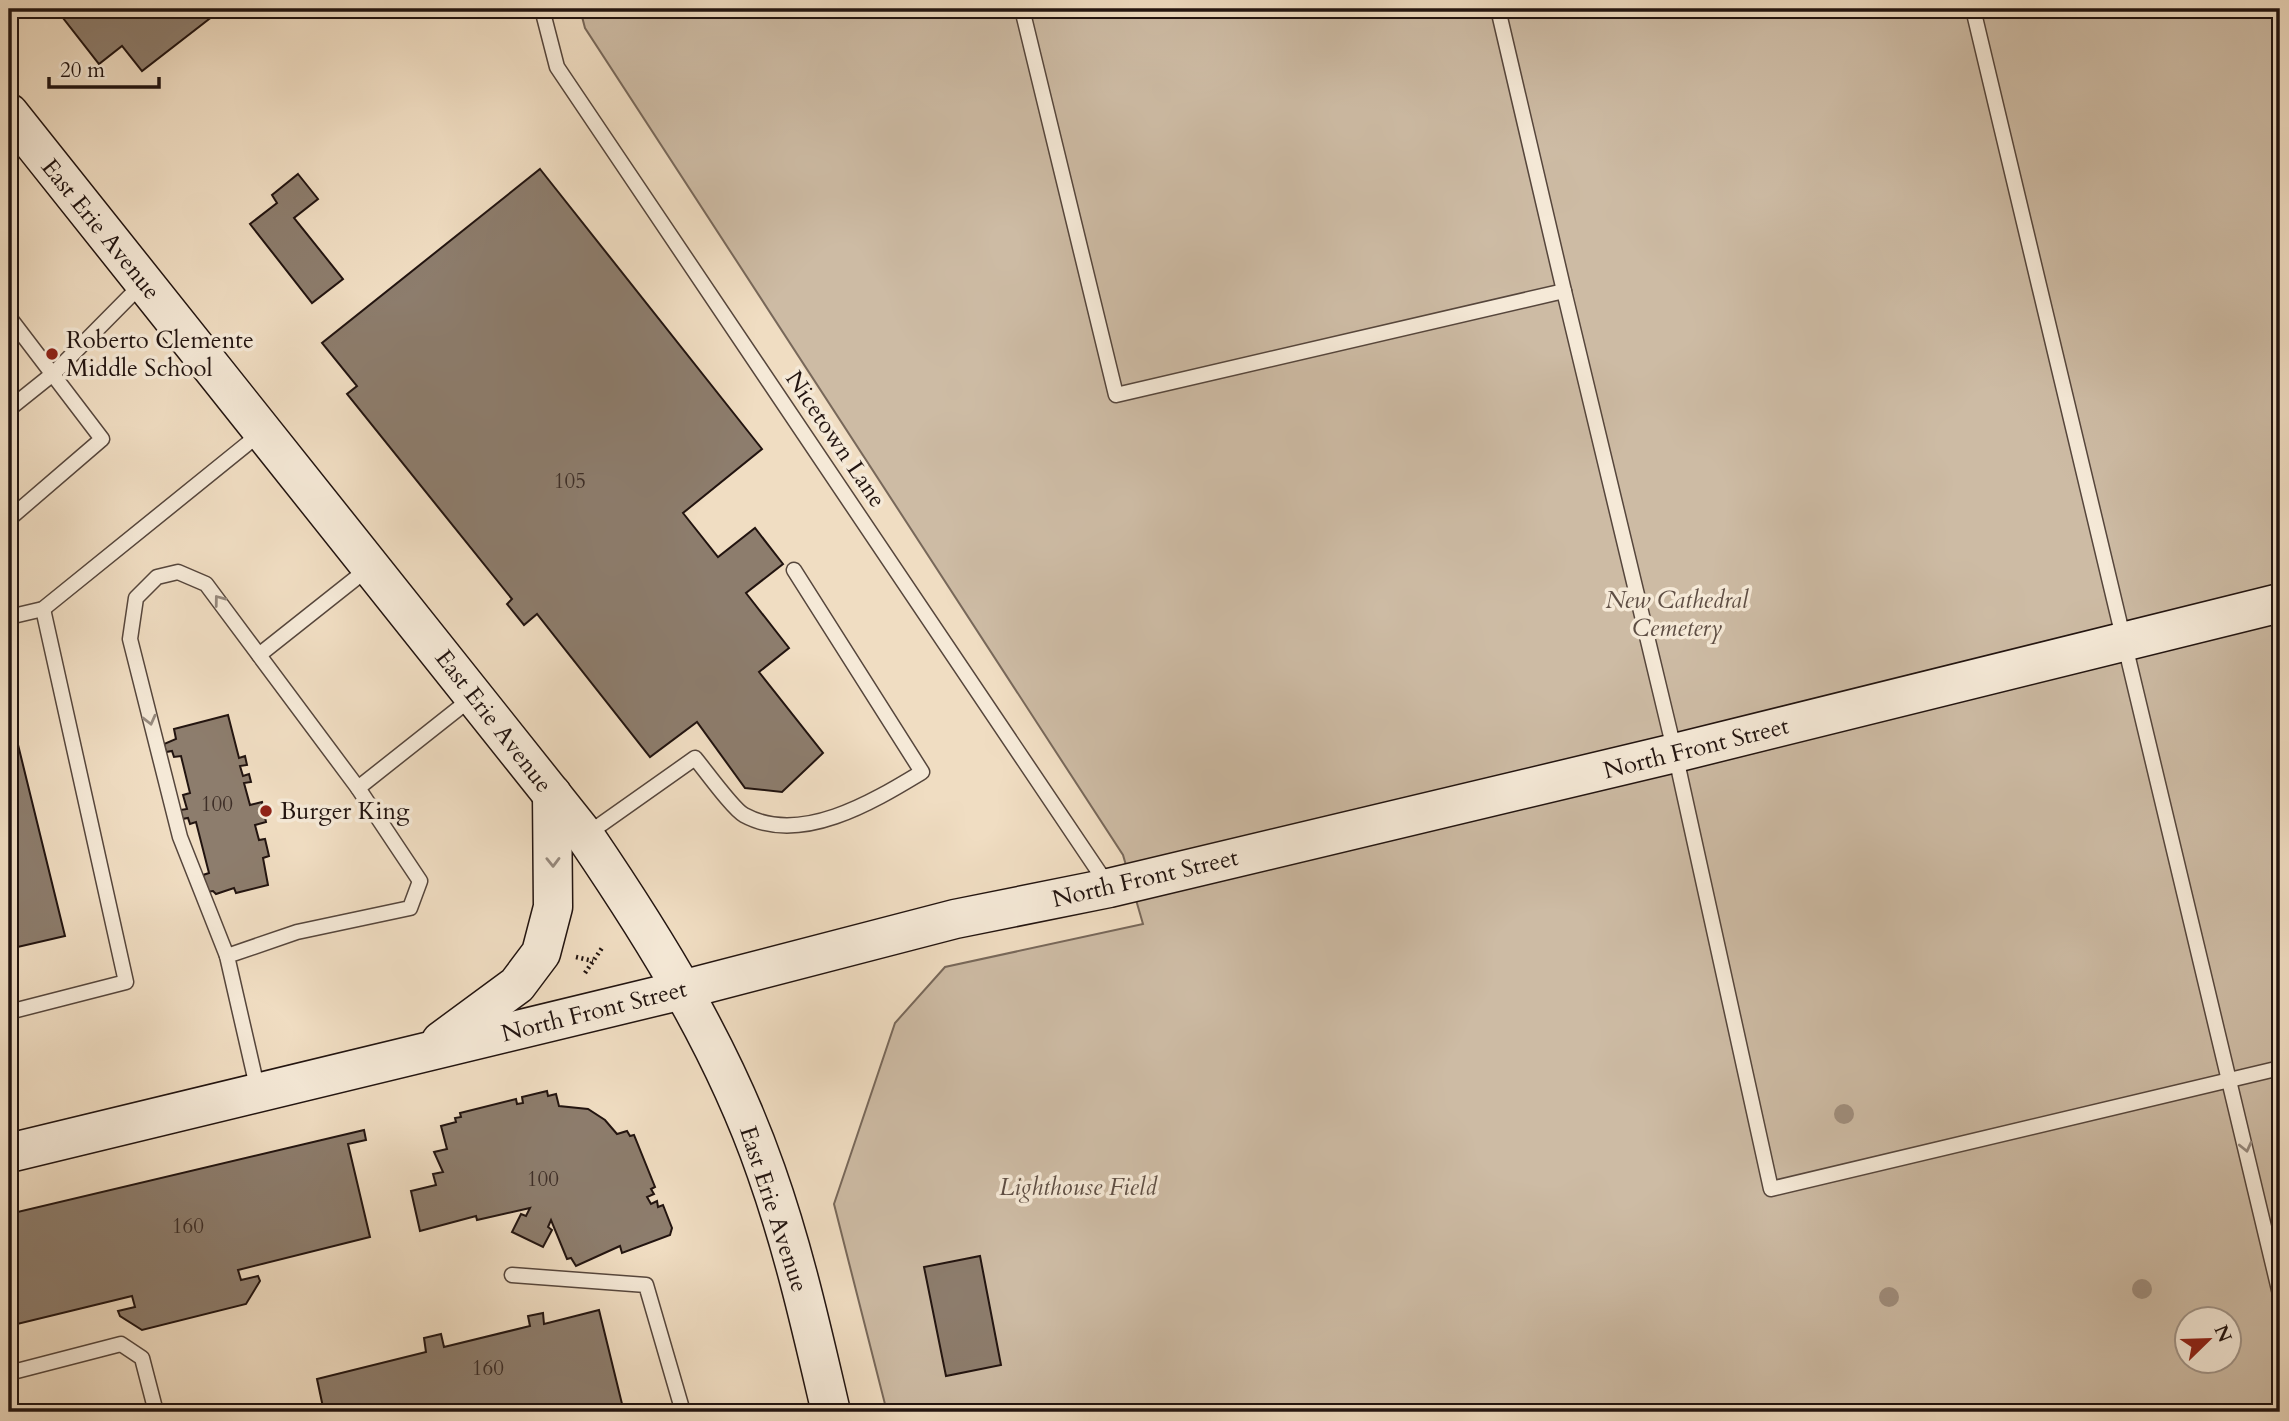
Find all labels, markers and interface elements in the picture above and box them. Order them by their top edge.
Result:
scale bar [49,46,159,90]
text: 20 m [60,56,105,85]
street label: East Erie Avenue [33,152,168,307]
place label: Roberto Clemente Middle School [66,324,254,385]
marker: Roberto Clemente Middle School [44,346,60,362]
street label: Nicetown Lane [778,364,894,514]
house number: 105 [554,467,586,496]
park label: New Cathedral Cemetery [1606,584,1750,645]
one-way arrow [215,596,227,608]
street label: East Erie Avenue [427,643,560,800]
street label: North Front Street [1600,709,1793,788]
one-way arrow [142,714,156,726]
house number: 100 [201,790,233,819]
place label: Burger King [280,795,410,828]
marker: Burger King [258,803,274,819]
street label: North Front Street [1049,841,1242,916]
one-way arrow [545,858,561,868]
street label: North Front Street [498,972,691,1051]
street label: East Erie Avenue [731,1122,816,1296]
one-way arrow [2238,1141,2252,1153]
house number: 100 [527,1165,559,1194]
park label: Lighthouse Field [999,1171,1158,1204]
house number: 160 [172,1212,204,1241]
north arrow [2174,1306,2244,1376]
text: N [2208,1321,2238,1347]
house number: 160 [472,1354,504,1383]

